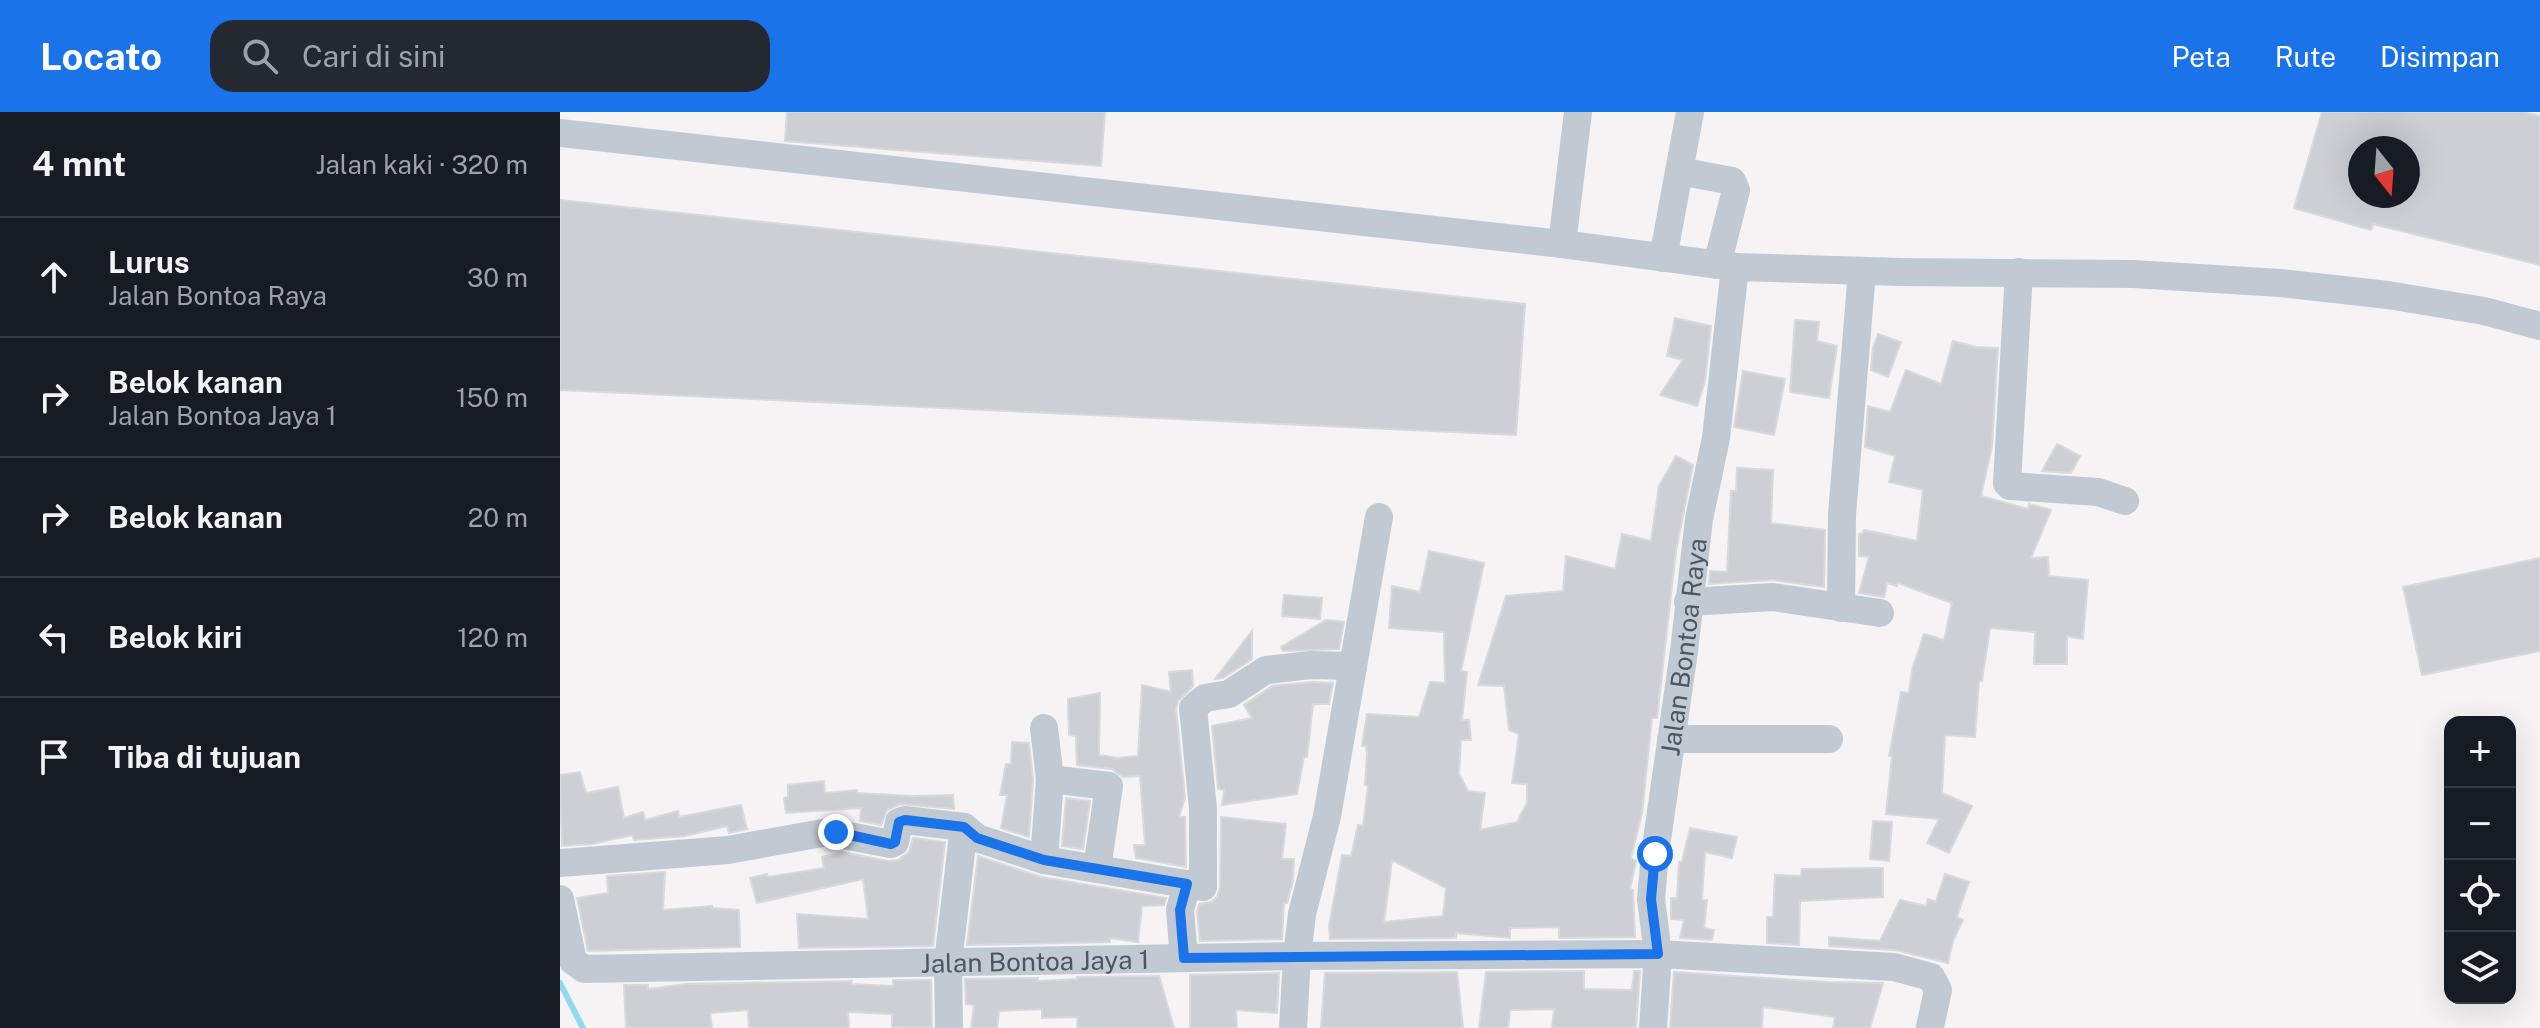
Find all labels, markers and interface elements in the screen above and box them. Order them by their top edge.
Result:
search box [210,20,770,92]
text: Locato [40,34,162,79]
icon: search [238,34,282,78]
text: Cari di sini [302,38,445,74]
text: Peta [2172,40,2231,73]
text: Rute [2275,40,2336,73]
text: Disimpan [2380,40,2500,73]
north arrow [2348,136,2420,208]
text: 4 mnt [32,144,126,184]
text: Jalan kaki · 320 m [315,149,528,180]
text: Lurus [108,244,190,280]
icon: ahead [32,255,76,299]
text: 30 m [467,262,528,293]
text: Jalan Bontoa Raya [108,280,327,311]
text: Belok kanan [108,364,283,400]
icon: right [32,375,76,419]
text: 150 m [456,382,528,413]
text: Jalan Bontoa Jaya 1 [108,400,337,431]
icon: right [32,495,76,539]
text: Belok kanan [108,499,283,535]
text: 20 m [468,502,528,533]
street label: Jalan Bontoa Raya [1654,536,1712,757]
icon: left [32,615,76,659]
text: Belok kiri [108,619,242,655]
text: 120 m [457,622,528,653]
map controls [2444,716,2516,1004]
button: + [2444,716,2516,788]
icon: arrive [32,735,76,779]
text: Tiba di tujuan [108,739,301,775]
button: − [2444,788,2516,860]
route end [818,814,854,850]
route start [1637,836,1673,872]
button: locate [2444,860,2516,932]
button: layers [2444,932,2516,1004]
street label: Jalan Bontoa Jaya 1 [920,943,1150,978]

